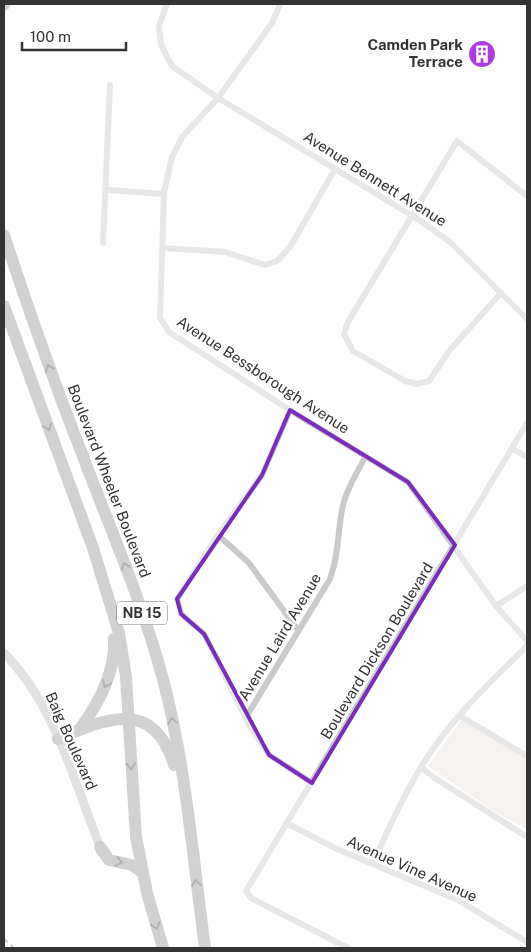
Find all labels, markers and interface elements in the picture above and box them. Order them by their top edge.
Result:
scale bar [22,20,126,52]
text: 100 m [30,28,71,45]
place label: Camden Park Terrace [368,36,463,70]
building icon: Camden Park Terrace [467,39,497,69]
street label: Avenue Bennett Avenue [301,128,450,230]
street label: Avenue Bessborough Avenue [174,312,353,437]
one-way arrow [45,364,55,372]
street label: Boulevard Wheeler Boulevard [65,382,154,580]
one-way arrow [42,422,52,431]
street label: Boulevard Dickson Boulevard [317,559,436,742]
one-way arrow [121,562,131,570]
street label: Avenue Laird Avenue [235,570,324,703]
road number: NB 15 [117,602,167,624]
one-way arrow [101,679,112,688]
street label: Baig Boulevard [42,689,101,792]
one-way arrow [167,716,178,725]
one-way arrow [125,763,136,771]
street label: Avenue Vine Avenue [344,832,480,905]
one-way arrow [114,856,123,867]
one-way arrow [191,878,202,886]
one-way arrow [151,922,161,930]

